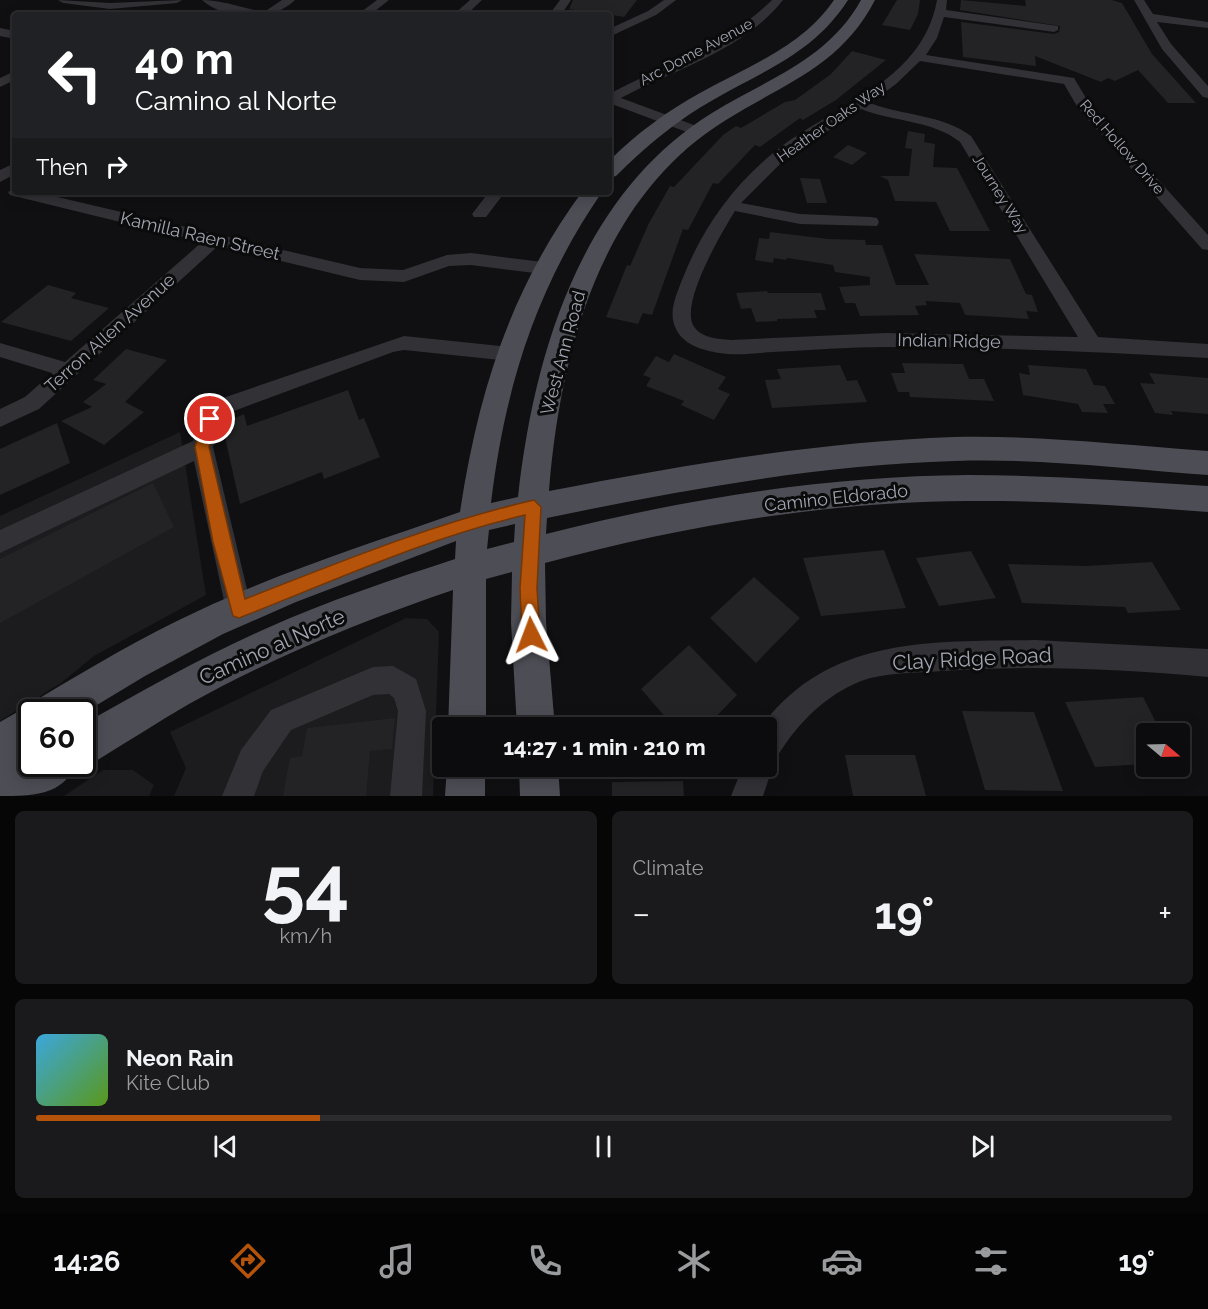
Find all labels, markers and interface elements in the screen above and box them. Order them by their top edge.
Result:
street label: Arc Dome Avenue [636,15,756,89]
text: 40 m [135,35,234,84]
icon: left [36,36,114,114]
street label: Heather Oaks Way [773,78,889,166]
text: Camino al Norte [135,85,337,116]
street label: Red Hollow Drive [1076,96,1168,198]
icon: right [100,150,133,183]
street label: Journey Way [969,151,1031,237]
text: Then [36,154,88,180]
street label: Kamilla Raen Street [118,207,282,264]
street label: Terron Allen Avenue [40,269,179,396]
street label: West Ann Road [536,288,589,417]
street label: Indian Ridge [897,329,1001,352]
pin [184,393,235,444]
icon: arrive [193,402,226,435]
street label: Camino Eldorado [763,479,909,515]
street label: Camino al Norte [195,603,348,690]
position arrow [499,603,563,667]
street label: Clay Ridge Road [892,642,1052,675]
speed limit sign: 60 [18,699,96,777]
north arrow [1136,723,1190,777]
map controls [1136,723,1190,777]
text: 14:27 · 1 min · 210 m [503,734,706,760]
text: 54 [262,839,350,930]
text: Climate [633,856,704,880]
text: 19° [874,887,934,940]
text: − [633,894,650,933]
text: + [1158,894,1172,933]
text: km/h [279,924,332,948]
text: Neon Rain [126,1045,234,1071]
text: Kite Club [126,1071,210,1095]
icon: previous [209,1130,242,1163]
icon: pause [587,1130,620,1163]
icon: next [966,1130,999,1163]
icon: directions [227,1240,269,1282]
icon: music [376,1240,418,1282]
icon: phone [524,1240,566,1282]
icon: climate [673,1240,715,1282]
icon: car [821,1240,863,1282]
icon: filters [970,1240,1012,1282]
text: 14:26 [53,1246,120,1277]
text: 19° [1119,1246,1155,1277]

